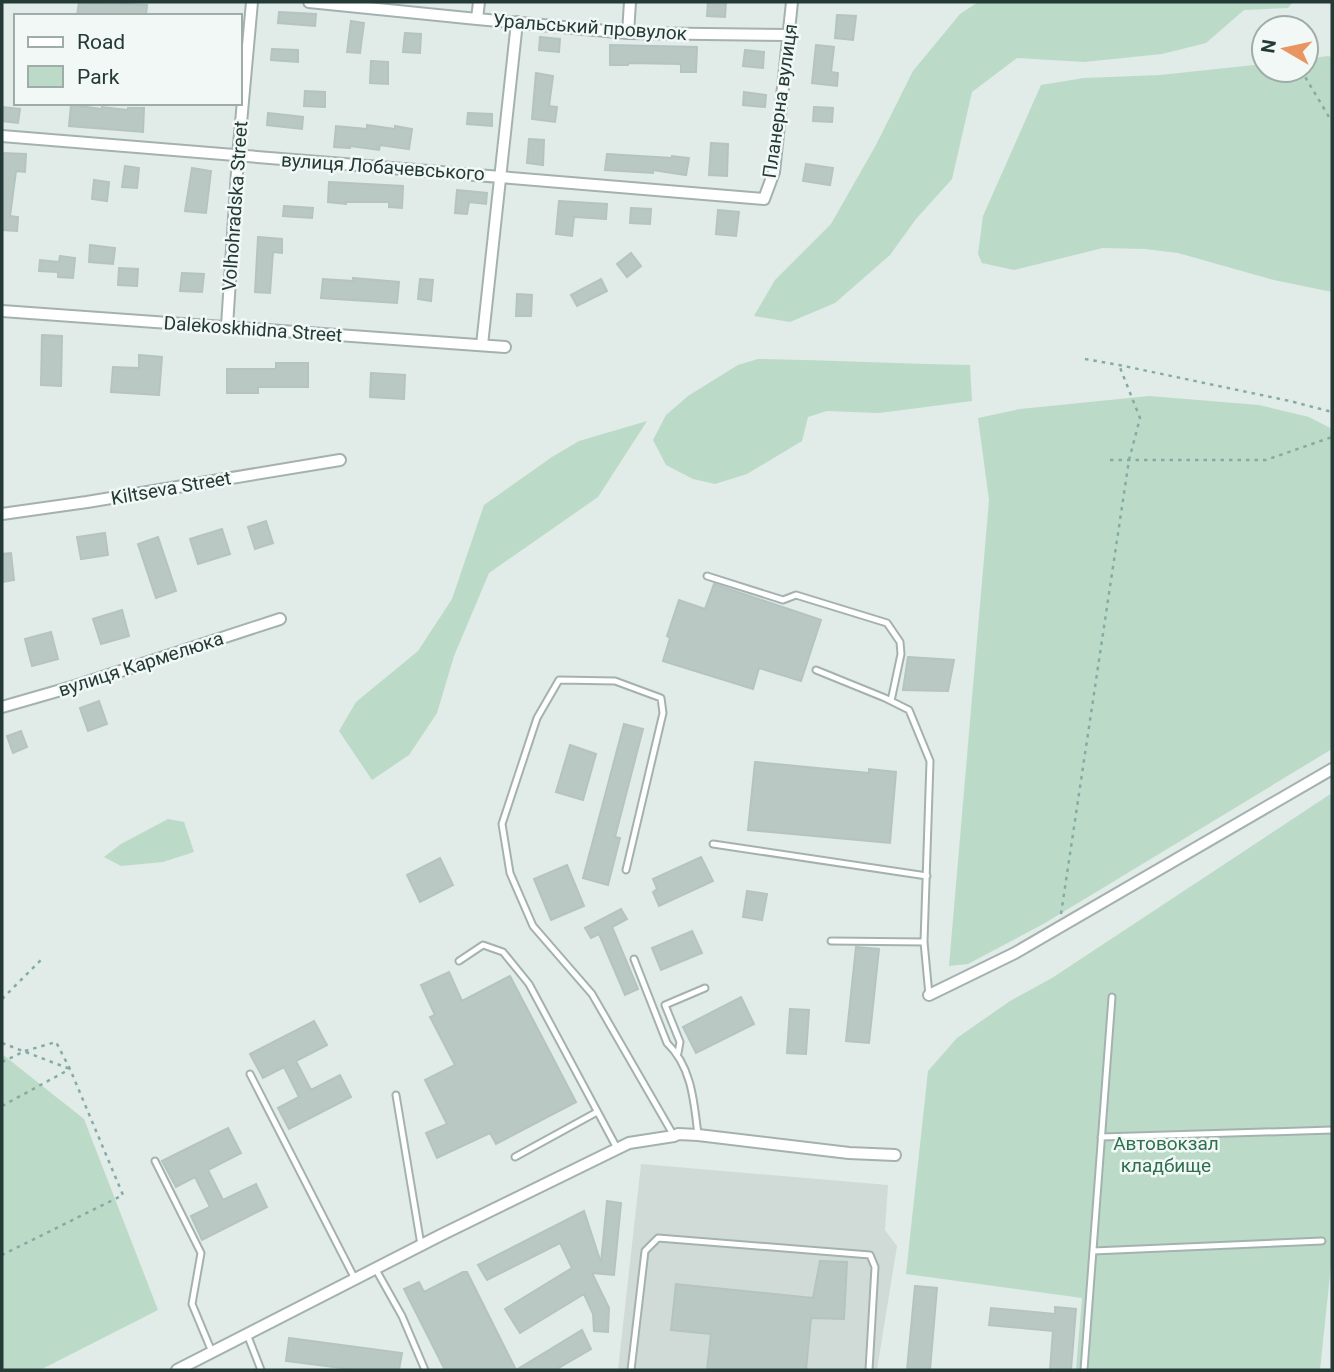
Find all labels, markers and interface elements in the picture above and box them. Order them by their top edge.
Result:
street label: Уральський провулок [492,9,688,45]
legend [14,14,242,105]
north arrow [1250,14,1320,84]
street label: Планерна вулиця [758,22,802,180]
text: Road [77,30,125,54]
text: N [1256,38,1281,55]
text: Park [77,65,120,89]
street label: Volhohradska Street [218,120,252,292]
street label: вулиця Лобачевського [280,148,486,186]
street label: Dalekoskhidna Street [163,311,343,347]
street label: Kiltseva Street [109,466,233,510]
street label: вулиця Кармелюка [55,626,227,702]
park label: Автовокзал кладбище [1113,1132,1219,1177]

